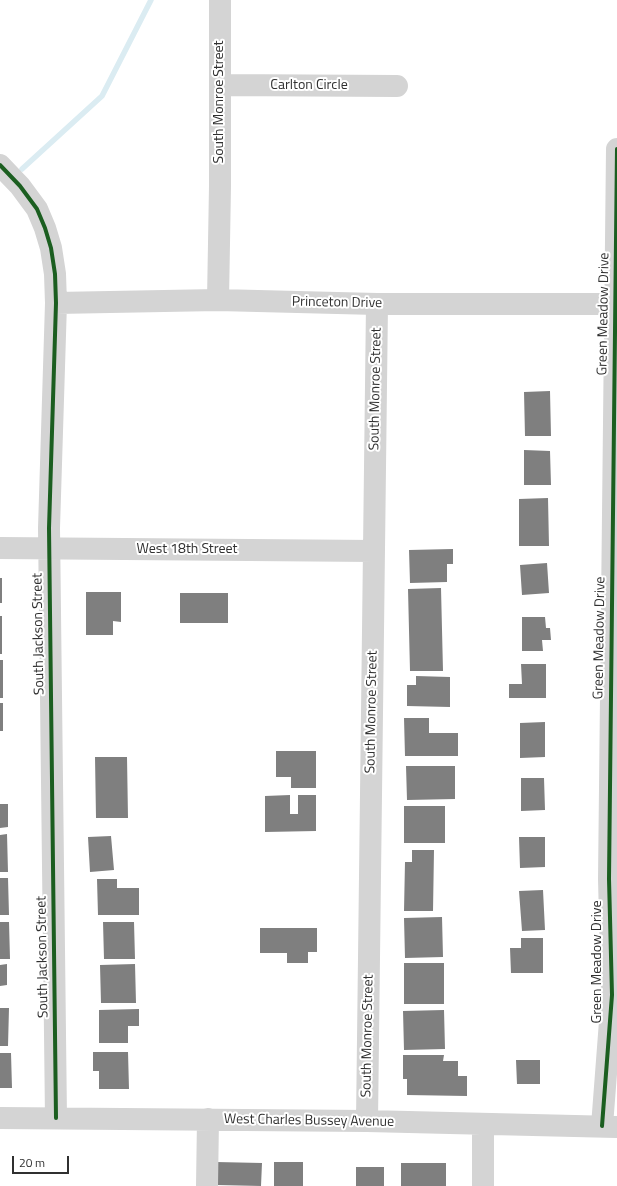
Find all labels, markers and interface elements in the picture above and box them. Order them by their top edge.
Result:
street label: South Monroe Street [212,41,228,163]
street label: Carlton Circle [270,78,348,94]
street label: Green Meadow Drive [595,252,613,376]
street label: Princeton Drive [292,294,382,312]
street label: South Monroe Street [367,327,385,451]
street label: West 18th Street [137,542,237,558]
street label: South Jackson Street [30,573,48,695]
street label: Green Meadow Drive [591,576,609,700]
street label: South Monroe Street [363,650,381,774]
street label: South Jackson Street [34,896,52,1018]
street label: Green Meadow Drive [590,901,606,1023]
street label: South Monroe Street [359,974,377,1098]
street label: West Charles Bussey Avenue [224,1111,394,1131]
scale bar [14,1148,71,1174]
text: 20 m [19,1153,45,1172]

